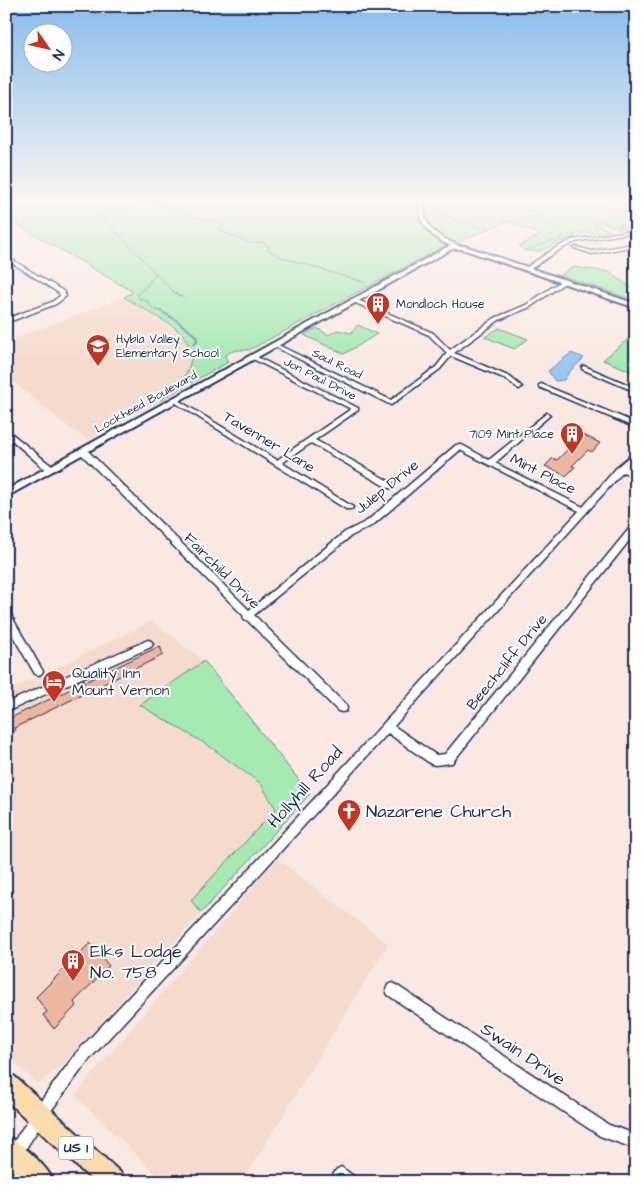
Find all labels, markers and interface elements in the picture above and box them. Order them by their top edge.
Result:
north arrow [22,22,72,72]
text: N [47,45,69,64]
building icon: Mondloch House [365,291,391,325]
place label: Mondloch House [396,296,485,313]
place label: Hybla Valley Elementary School [116,331,219,363]
school or university icon: Hybla Valley Elementary School [85,333,111,367]
street label: Saul Road [309,344,365,384]
street label: Jon Paul Drive [281,353,360,405]
street label: Lockheed Boulevard [92,367,200,437]
street label: Tavenner Lane [219,406,319,478]
building icon: 7109 Mint Place [559,421,585,455]
place label: 7109 Mint Place [469,426,554,443]
street label: Mint Place [506,448,580,500]
street label: Julep Drive [351,455,423,519]
street label: Fairchild Drive [179,528,265,614]
street label: Beechcliff Drive [462,610,552,714]
place label: Quality Inn Mount Vernon [72,663,170,701]
hotel icon: Quality Inn Mount Vernon [41,669,67,703]
street label: Hollyhill Road [261,741,349,834]
church icon: Nazarene Church [336,798,362,832]
place label: Nazarene Church [366,799,511,824]
place label: Elks Lodge No. 758 [90,939,182,985]
building icon: Elks Lodge No. 758 [60,948,86,982]
street label: Swain Drive [476,1016,571,1092]
road number: US 1 [58,1136,94,1160]

